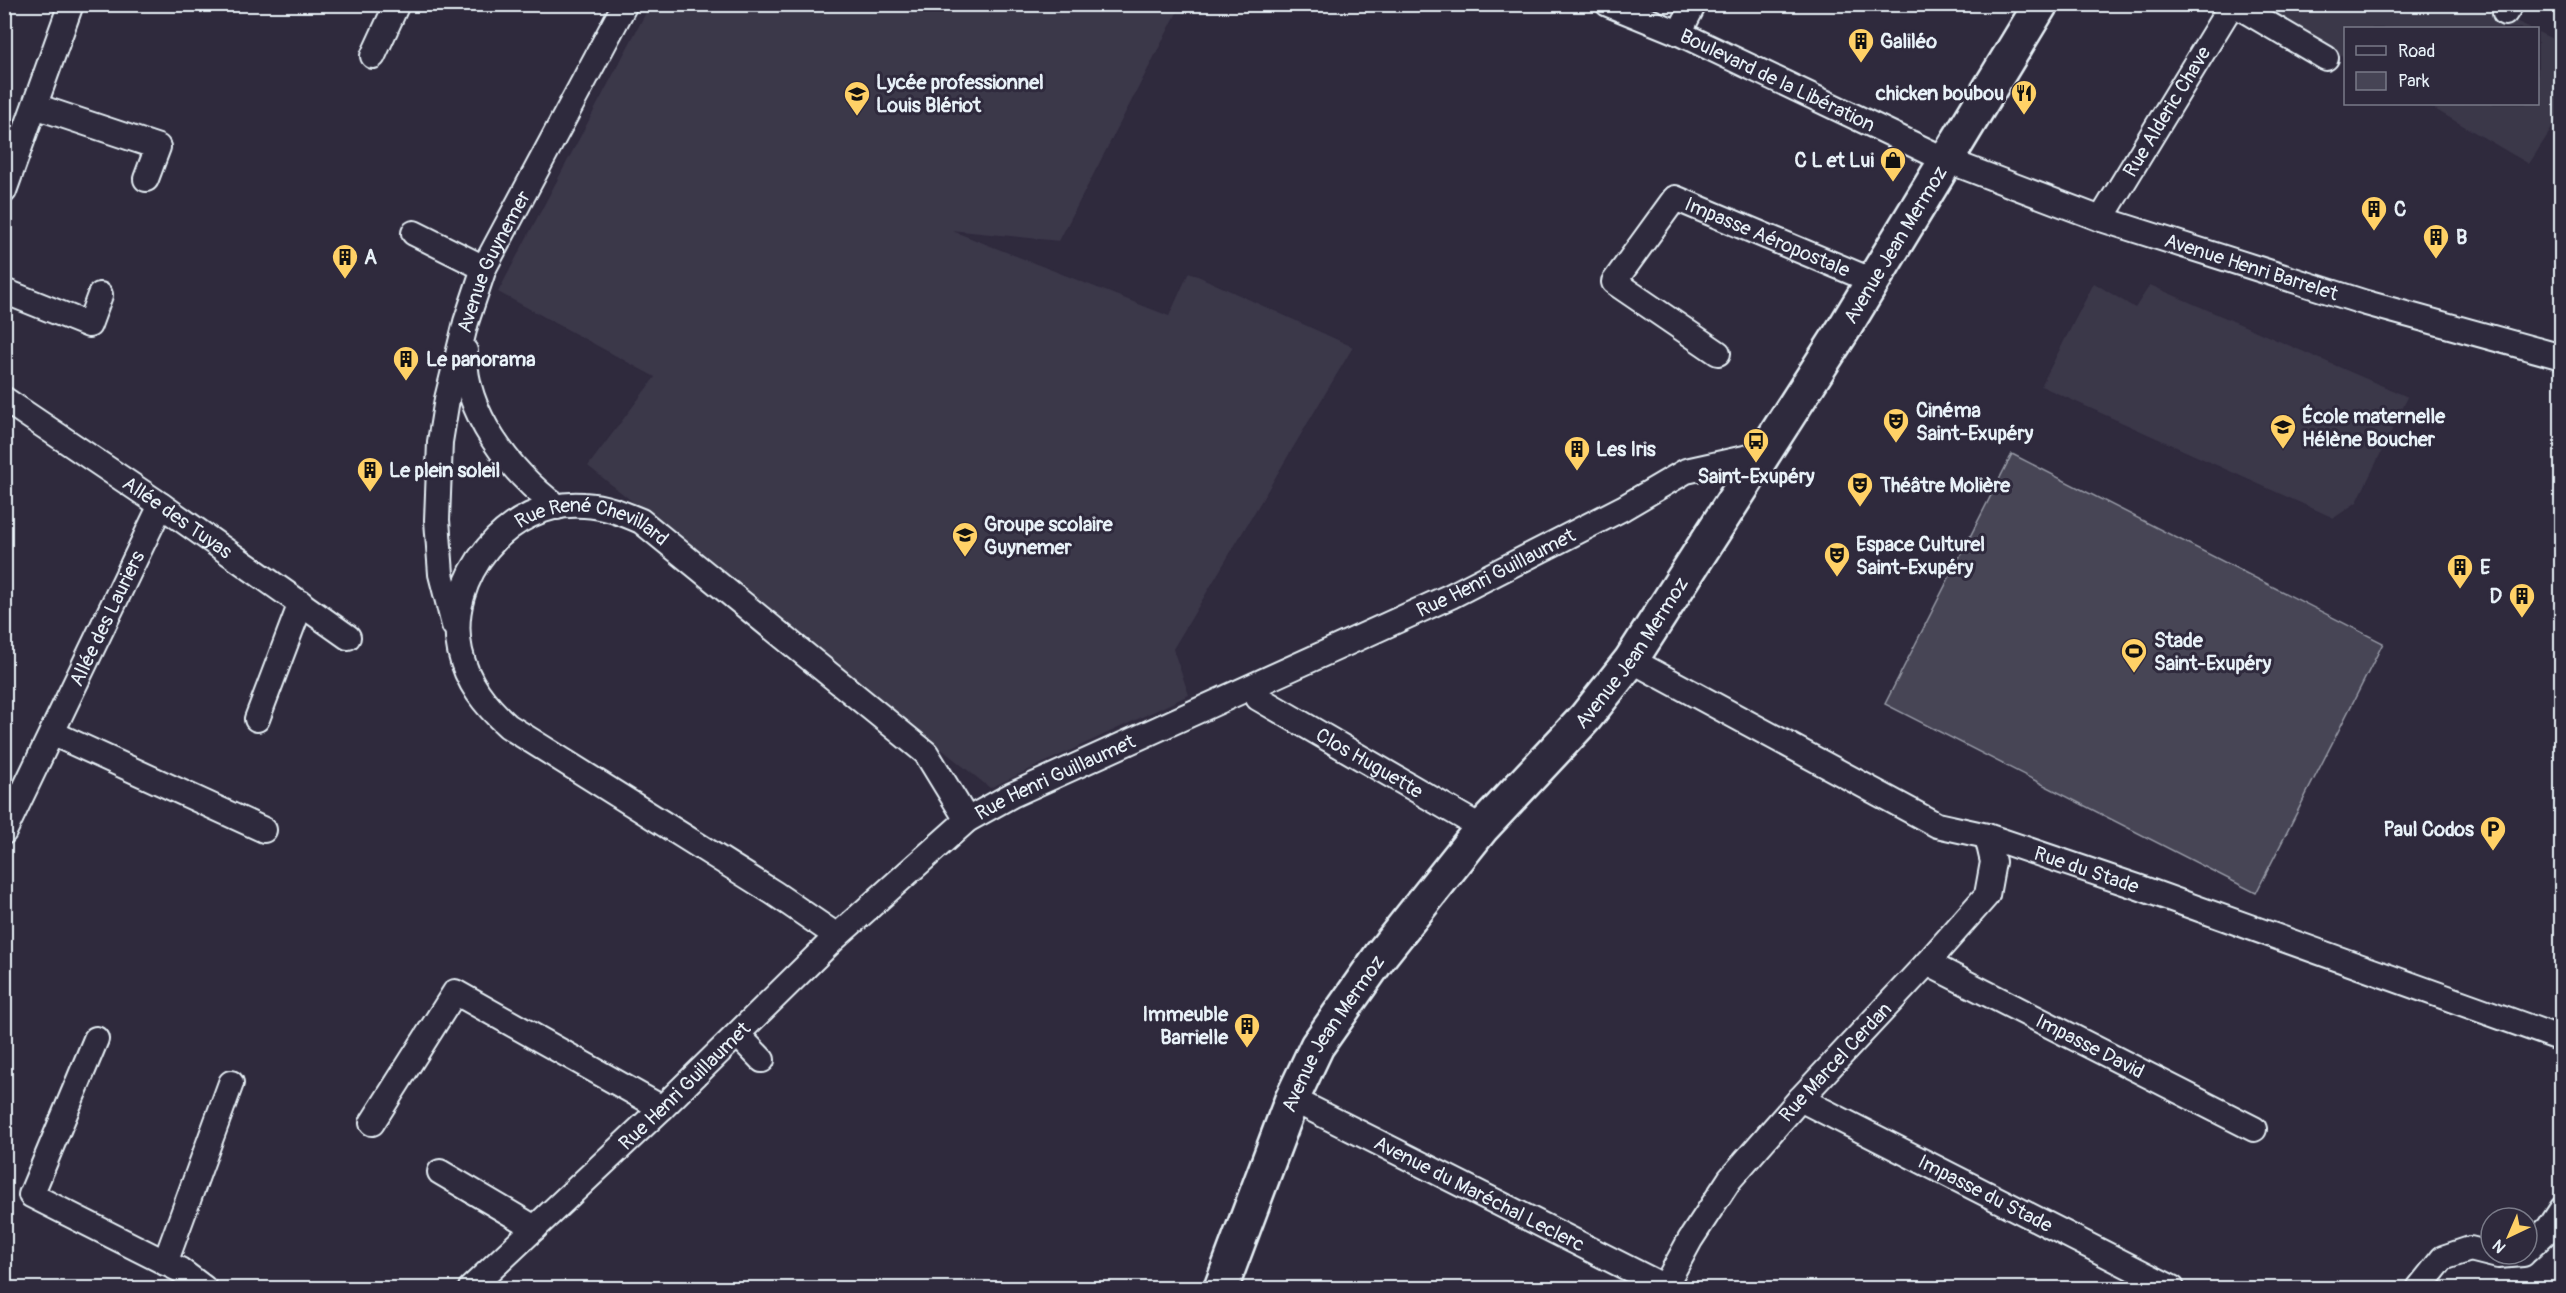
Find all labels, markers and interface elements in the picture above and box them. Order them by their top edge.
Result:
street label: Boulevard de la Libération [1676,23,1879,138]
building icon: Galiléo [1846,26,1876,64]
legend [2344,27,2539,105]
place label: Galiléo [1880,29,1937,54]
text: Road [2398,40,2435,63]
street label: Rue Alderic Chave [2118,42,2216,182]
place label: Lycée professionnel Louis Blériot [876,70,1044,118]
text: Park [2398,70,2430,93]
restaurant icon: chicken boubou [2009,78,2039,116]
school or university icon: Lycée professionnel Louis Blériot [842,79,872,117]
place label: chicken boubou [1875,81,2004,106]
shop icon: C L et Lui [1878,145,1908,183]
place label: C L et Lui [1795,148,1874,173]
street label: Avenue Jean Mermoz [1838,161,1953,328]
street label: Avenue Guynemer [452,186,536,335]
street label: Impasse Aéropostale [1681,192,1854,283]
building icon: C [2359,194,2389,232]
place label: C [2394,197,2406,222]
building icon: B [2421,222,2451,260]
place label: B [2456,225,2467,250]
street label: Avenue Henri Barrelet [2161,228,2342,307]
building icon: A [330,242,360,280]
place label: A [364,245,377,270]
building icon: Le panorama [391,344,421,382]
place label: Le panorama [426,347,536,372]
place label: Cinéma Saint-Exupéry [1916,398,2034,446]
place label: École maternelle Hélène Boucher [2302,404,2446,452]
theatre icon: Cinéma Saint-Exupéry [1881,406,1911,444]
school or university icon: École maternelle Hélène Boucher [2268,412,2298,450]
bus stop icon: Saint-Exupéry [1741,426,1771,464]
building icon: Les Iris [1562,434,1592,472]
place label: Les Iris [1596,437,1656,462]
building icon: Le plein soleil [355,455,385,493]
place label: Le plein soleil [389,458,500,483]
place label: Saint-Exupéry [1697,464,1815,489]
theatre icon: Théâtre Molière [1845,470,1875,508]
street label: Allée des Tuyas [118,471,237,564]
place label: Théâtre Molière [1879,473,2011,498]
street label: Rue René Chevillard [510,493,674,551]
place label: Groupe scolaire Guynemer [984,512,1114,560]
school or university icon: Groupe scolaire Guynemer [950,520,980,558]
street label: Rue Henri Guillaumet [1413,522,1580,623]
place label: Espace Culturel Saint-Exupéry [1856,532,1985,580]
theatre icon: Espace Culturel Saint-Exupéry [1822,540,1852,578]
street label: Allée des Lauriers [64,547,150,690]
building icon: E [2445,552,2475,590]
place label: E [2480,555,2491,580]
street label: Avenue Jean Mermoz [1570,573,1694,734]
building icon: D [2507,581,2537,619]
place label: D [2489,584,2502,609]
place label: Stade Saint-Exupéry [2154,628,2272,676]
sports icon: Stade Saint-Exupéry [2119,636,2149,674]
street label: Clos Huguette [1311,722,1428,804]
street label: Rue Henri Guillaumet [971,729,1140,826]
parking icon: Paul Codos [2478,814,2508,852]
place label: Paul Codos [2384,817,2474,842]
street label: Rue du Stade [2031,841,2142,899]
street label: Avenue Jean Mermoz [1276,950,1390,1116]
street label: Rue Marcel Cerdan [1774,997,1897,1127]
place label: Immeuble Barrielle [1142,1002,1229,1050]
street label: Impasse David [2031,1008,2148,1084]
building icon: Immeuble Barrielle [1232,1011,1262,1049]
street label: Rue Henri Guillaumet [613,1016,756,1156]
street label: Avenue du Maréchal Leclerc [1370,1130,1589,1258]
street label: Impasse du Stade [1914,1149,2057,1238]
north arrow [2479,1206,2539,1266]
text: N [2488,1235,2510,1257]

